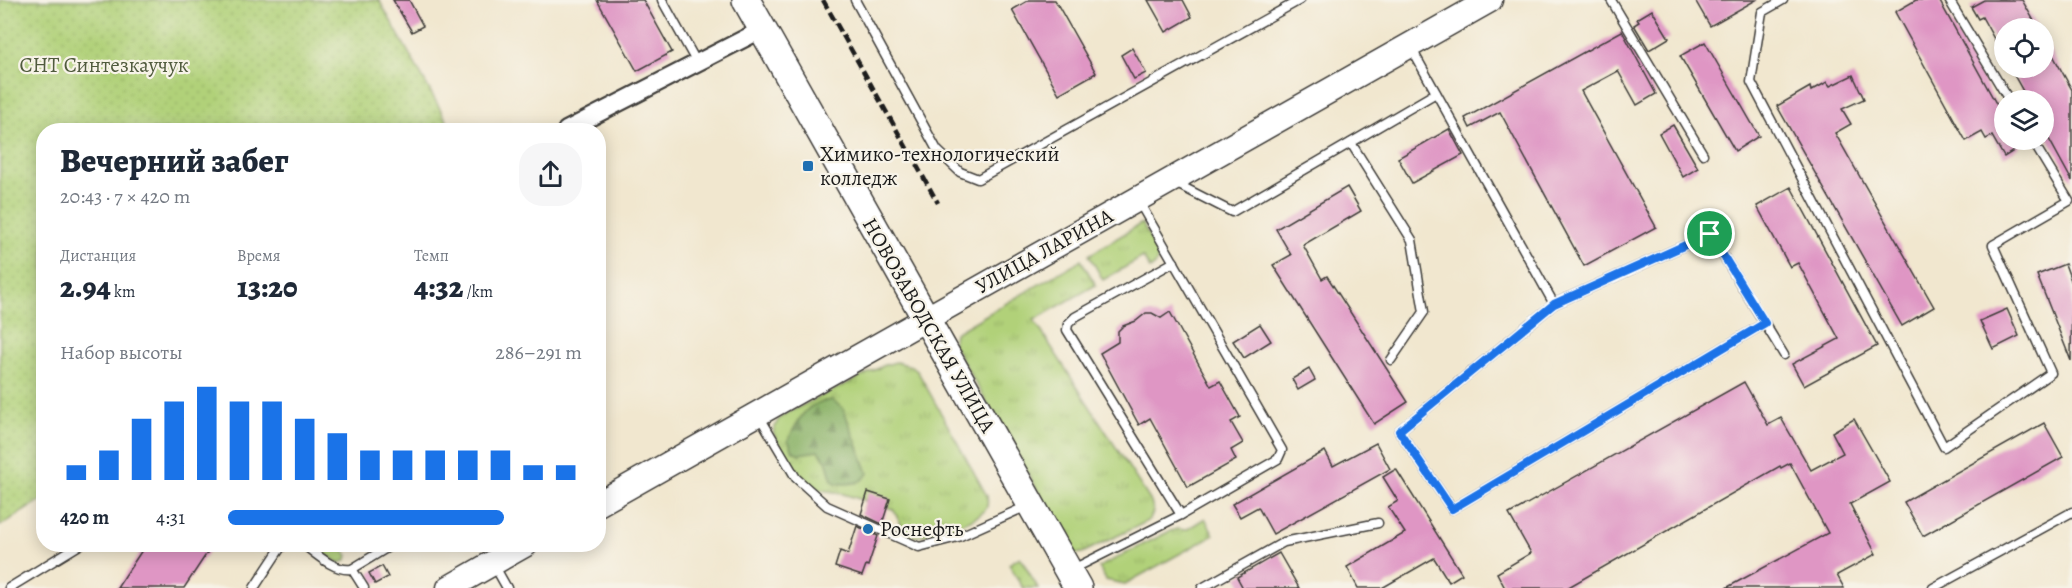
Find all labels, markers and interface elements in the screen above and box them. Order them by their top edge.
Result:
map controls [1994,18,2054,150]
button: locate [1994,18,2054,78]
park label: СНТ Синтезкаучук [19,51,189,79]
button: layers [1994,90,2054,150]
text: Вечерний забег [60,138,289,183]
place label: Химико-технологический колледж [820,140,1060,192]
button: share [519,143,582,206]
marker: Химико-технологический колледж [801,159,815,173]
text: 20:43 · 7 × 420 m [60,183,190,210]
street label: УЛИЦА ЛАРИНА [970,201,1118,300]
pin [1684,208,1735,259]
street label: НОВОЗАВОДСКАЯ УЛИЦА [856,212,1002,438]
icon: arrive [1693,217,1726,250]
text: Дистанция [60,245,136,267]
text: Время [237,245,281,267]
text: Темп [414,245,449,267]
text: 2.94 [60,267,111,307]
text: 13:20 [237,267,298,307]
text: 4:32 [414,267,463,307]
text: km [111,281,135,303]
text: /km [463,281,493,303]
text: Набор высоты [60,339,183,366]
text: 286–291 m [495,339,582,366]
text: 420 m [60,504,109,531]
text: 4:31 [156,504,185,531]
place label: Роснефть [880,515,963,543]
marker: Роснефть [861,522,875,536]

